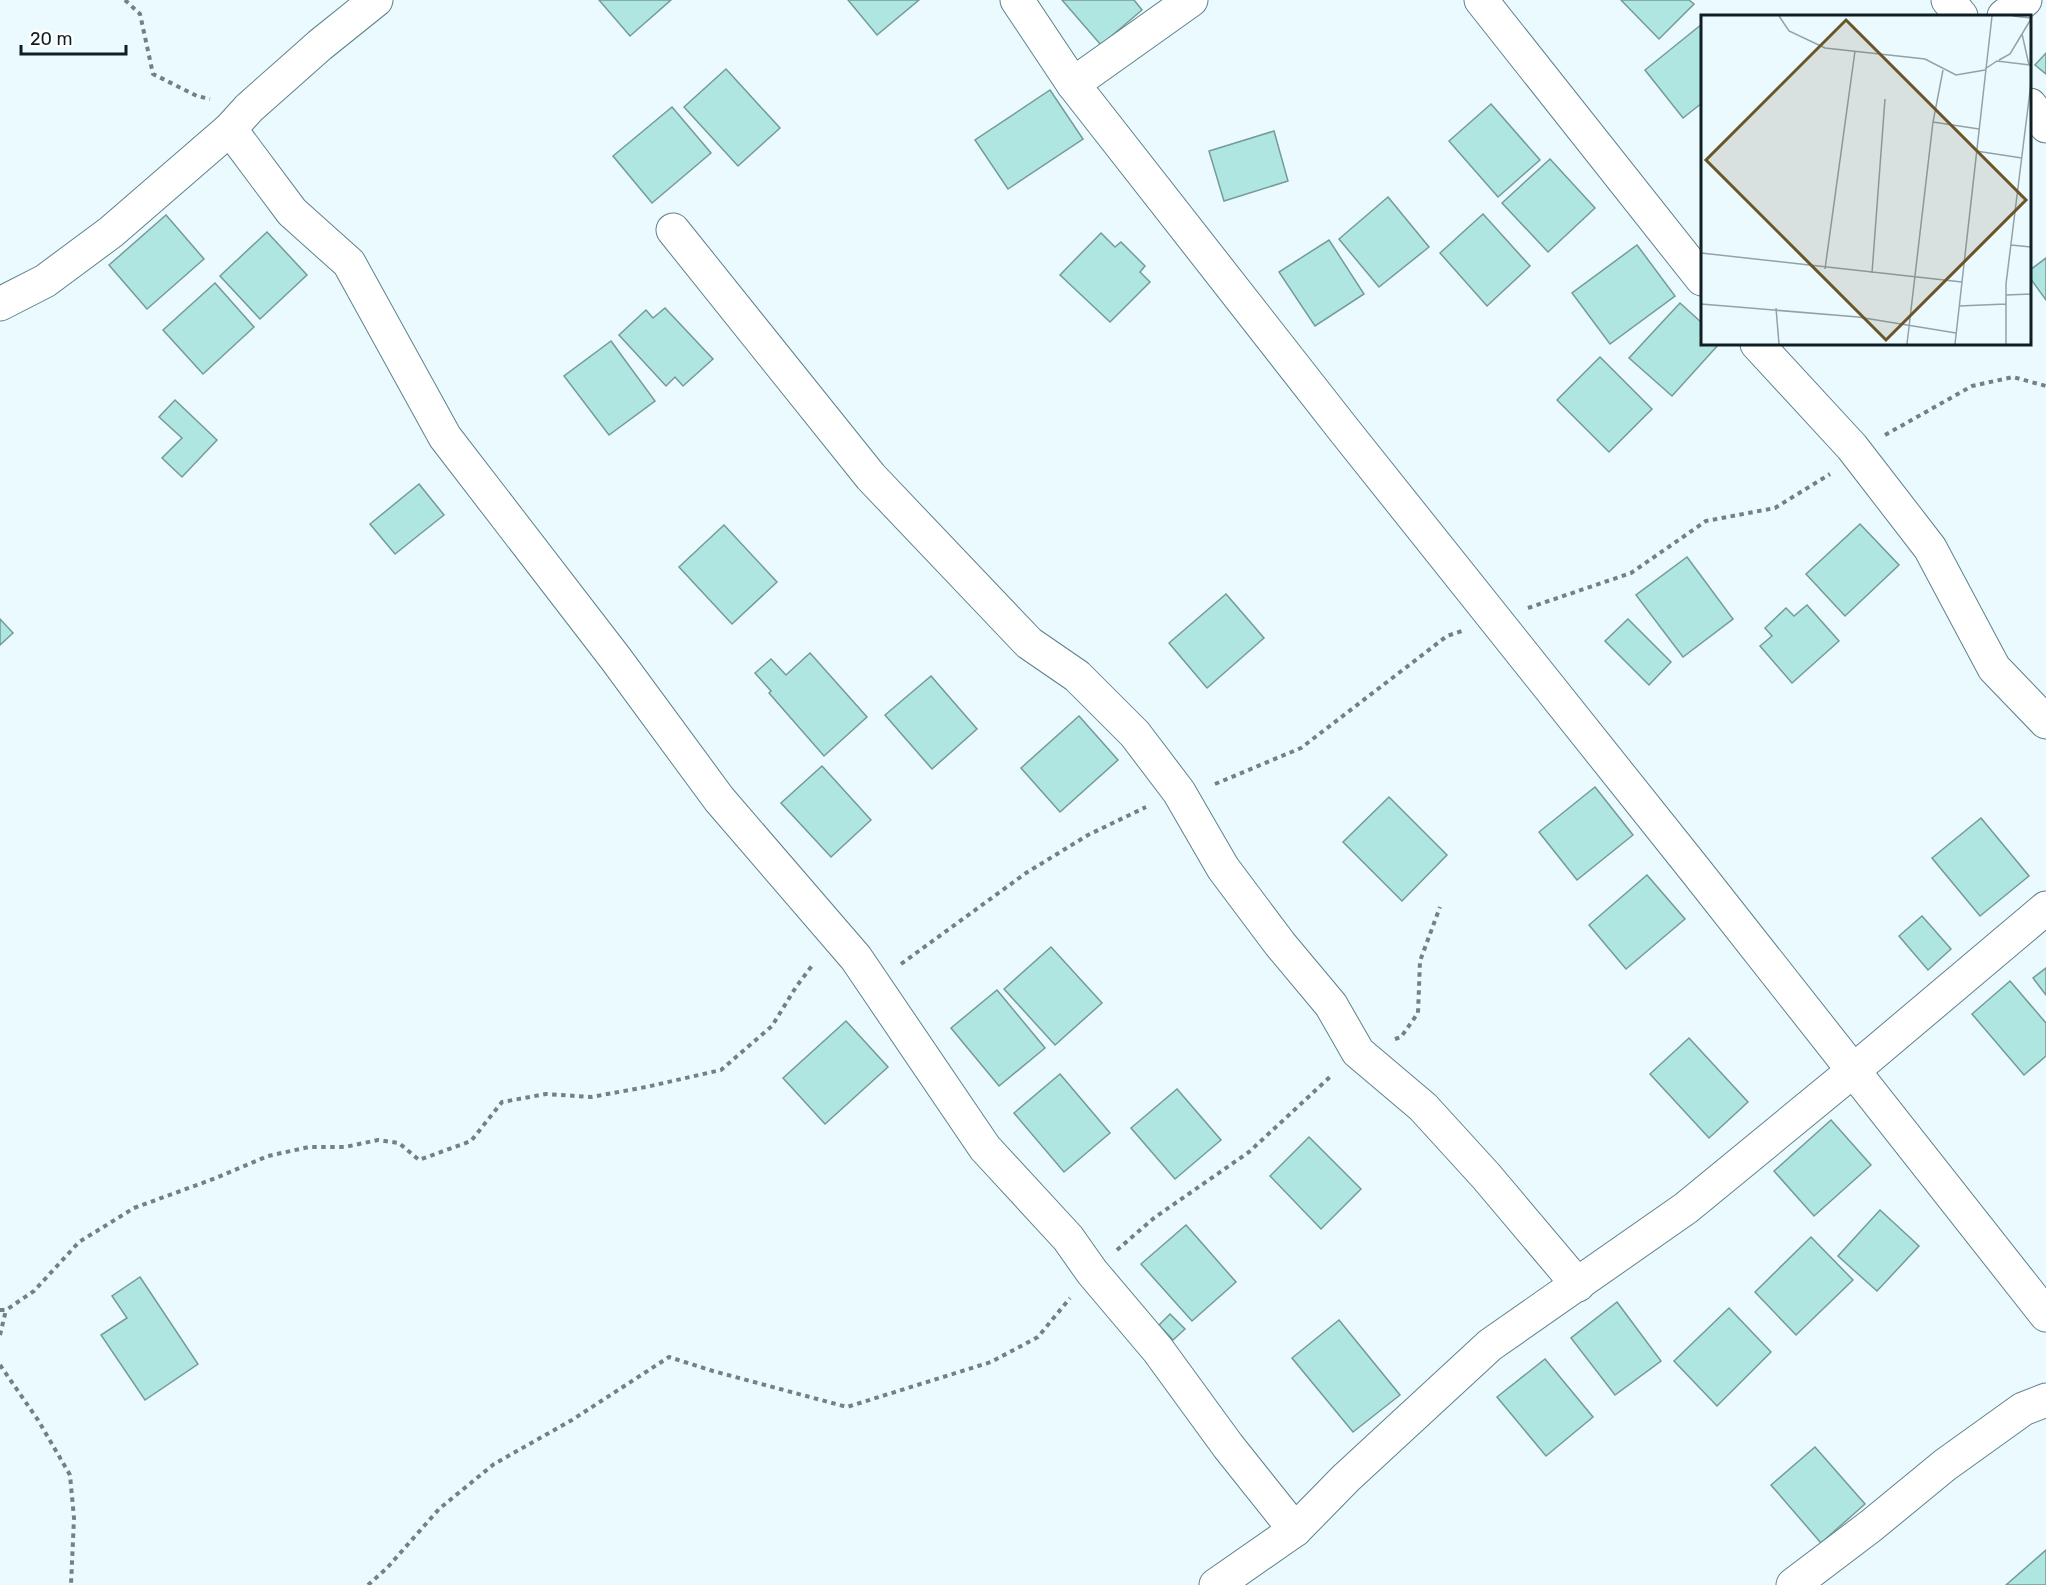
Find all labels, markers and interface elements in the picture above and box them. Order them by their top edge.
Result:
inset map [1701,15,2031,345]
scale bar [21,18,126,56]
text: 20 m [30,28,72,50]

